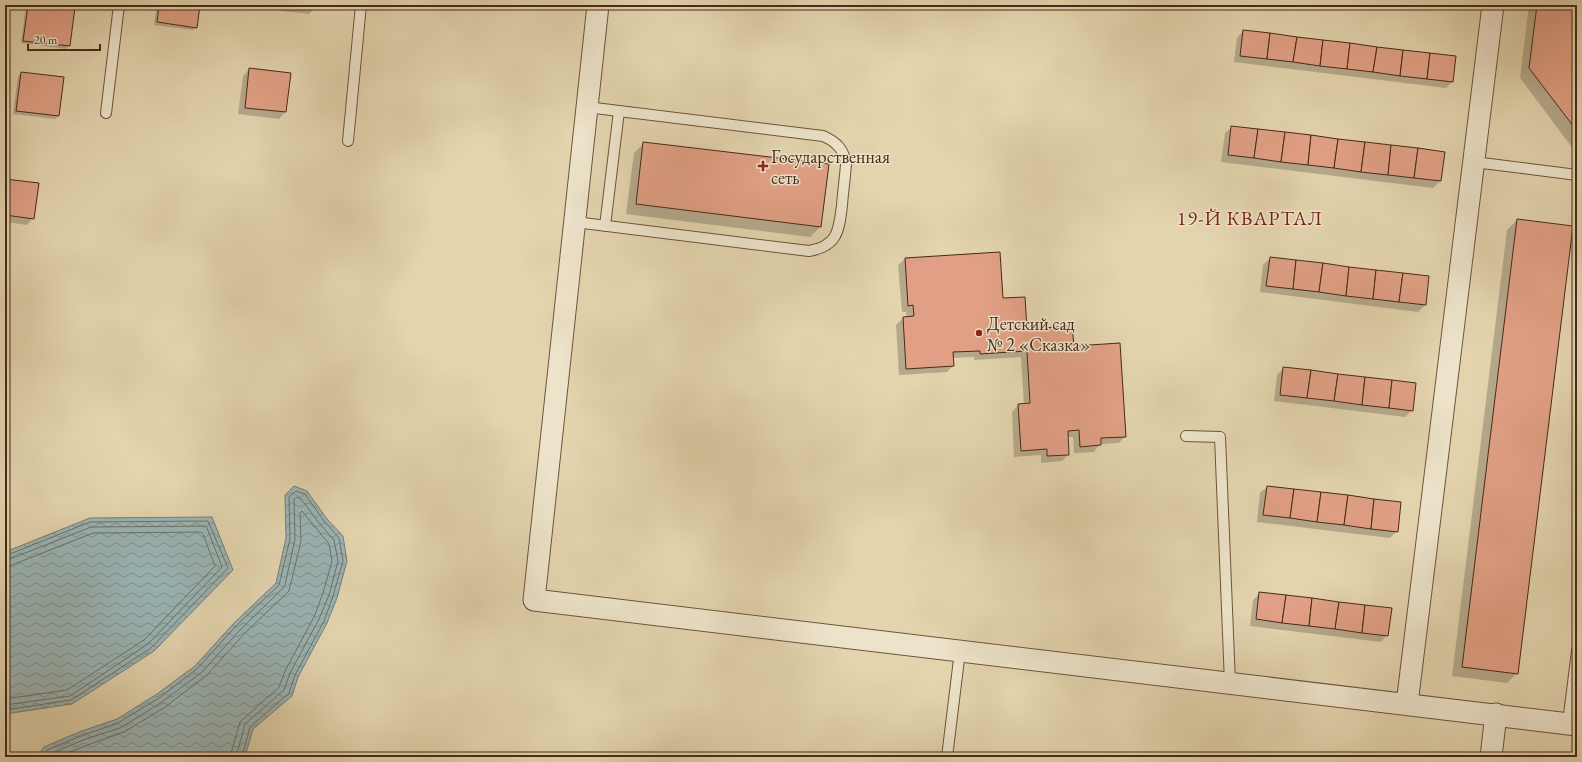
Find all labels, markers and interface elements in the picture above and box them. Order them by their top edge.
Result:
scale bar [28,26,100,52]
text: 20 m [34,32,58,48]
place label: Государственная сеть [771,145,890,189]
marker: Государственная сеть [758,161,768,171]
district label: 19-Й КВАРТАЛ [1177,205,1323,231]
place label: Детский сад № 2 «Сказка» [987,312,1090,356]
marker: Детский сад № 2 «Сказка» [974,328,984,338]

